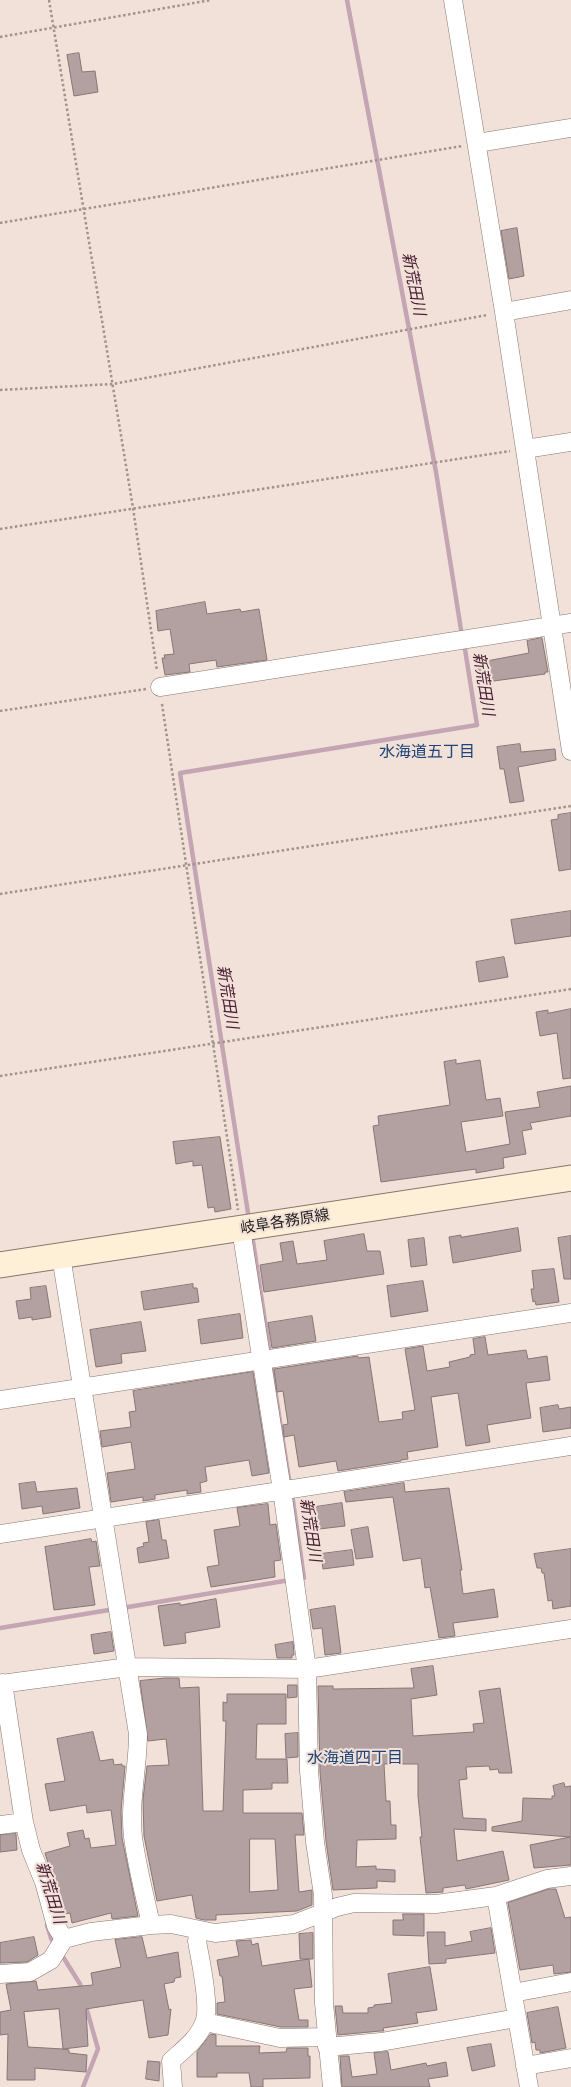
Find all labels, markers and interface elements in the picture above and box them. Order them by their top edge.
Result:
water label: 新荒田川 [397,251,429,317]
water label: 新荒田川 [469,651,497,717]
district label: 水海道五丁目 [379,743,475,763]
water label: 新荒田川 [213,964,241,1030]
street label: 岐阜各務原線 [239,1206,331,1238]
water label: 新荒田川 [296,1497,324,1563]
district label: 水海道四丁目 [307,1749,403,1769]
water label: 新荒田川 [31,1860,69,1926]

